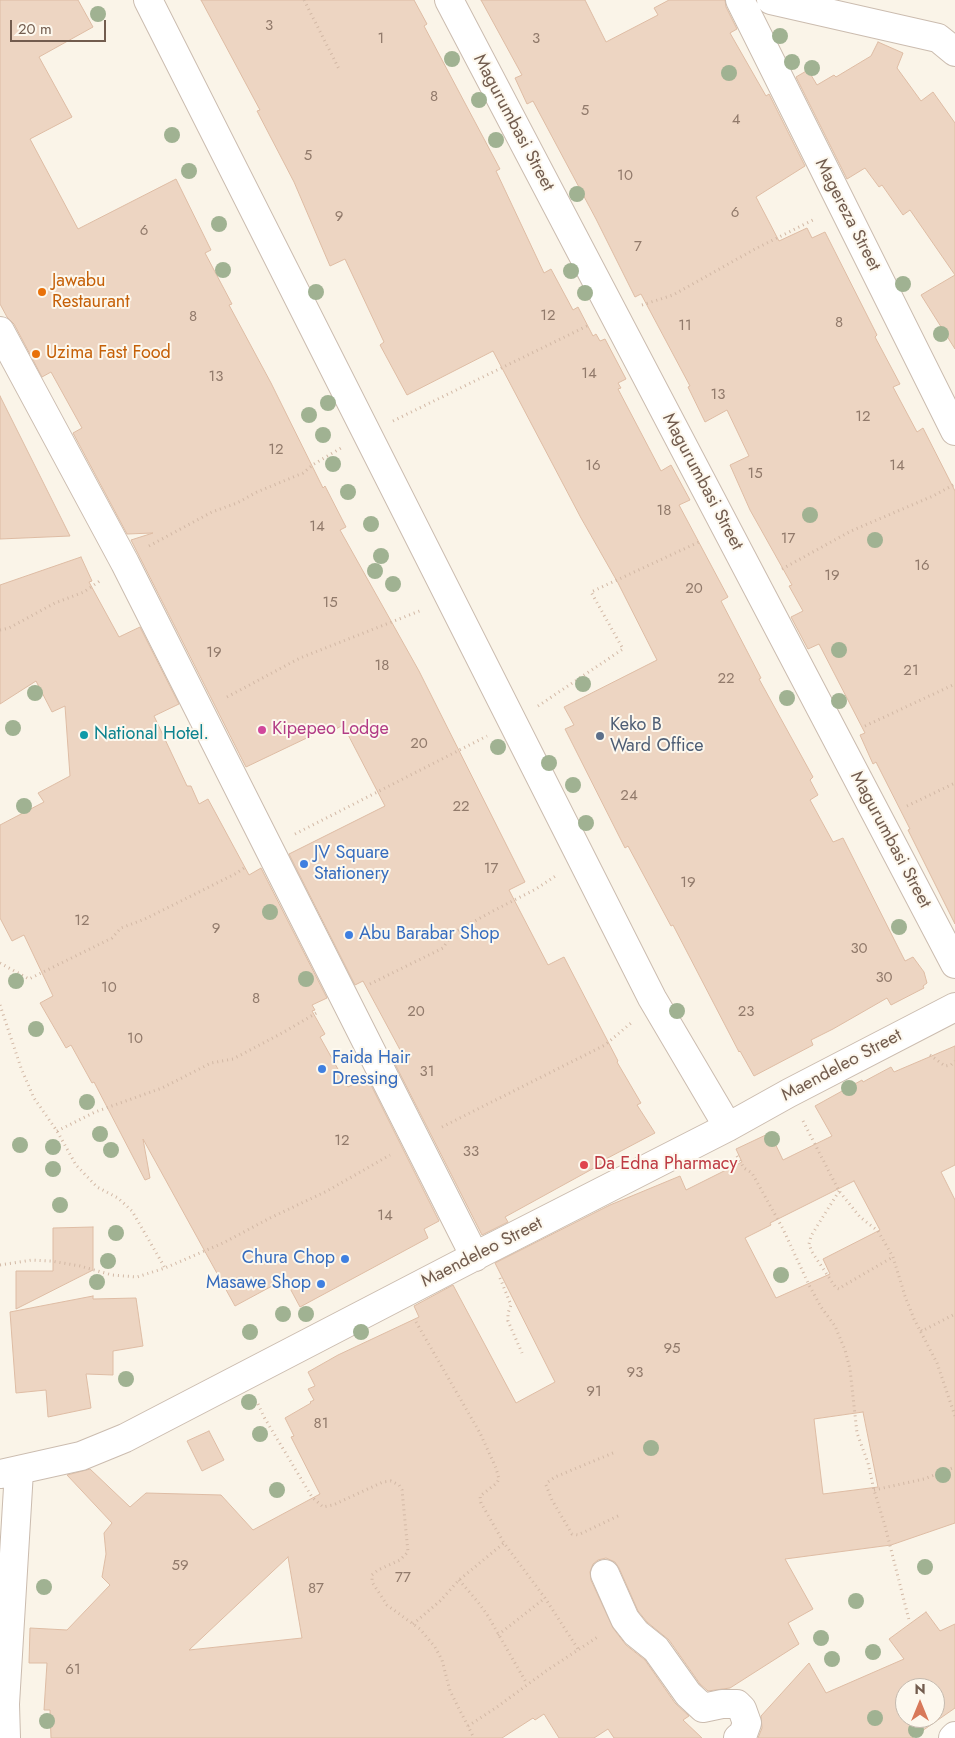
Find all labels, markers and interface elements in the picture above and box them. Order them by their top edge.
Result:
scale bar [12,10,109,42]
house number: 3 [265,17,273,35]
text: 20 m [18,18,52,40]
house number: 1 [378,30,384,48]
house number: 3 [532,30,540,48]
street label: Magurumbasi Street [468,51,558,195]
house number: 8 [430,88,438,106]
house number: 5 [581,102,589,120]
house number: 4 [732,111,740,129]
house number: 5 [304,147,312,165]
street label: Magereza Street [809,155,885,275]
house number: 10 [617,167,633,185]
house number: 6 [731,204,739,222]
house number: 9 [335,208,343,226]
house number: 6 [140,222,148,240]
house number: 7 [634,238,642,256]
place label: Jawabu Restaurant [52,271,130,314]
marker: Jawabu Restaurant [36,286,48,298]
house number: 12 [540,307,556,325]
house number: 8 [189,308,197,326]
house number: 8 [835,314,843,332]
house number: 11 [678,317,692,335]
place label: Uzima Fast Food [46,343,171,365]
marker: Uzima Fast Food [30,348,42,360]
house number: 14 [581,365,597,383]
house number: 13 [209,368,223,386]
house number: 13 [711,386,725,404]
house number: 12 [855,408,871,426]
street label: Magurumbasi Street [657,410,747,554]
house number: 12 [268,441,284,459]
house number: 16 [585,457,601,475]
house number: 14 [889,457,905,475]
house number: 15 [747,465,763,483]
house number: 18 [657,502,671,520]
house number: 14 [309,518,325,536]
house number: 17 [781,530,795,548]
house number: 16 [914,557,930,575]
house number: 19 [824,567,840,585]
house number: 20 [685,580,703,598]
house number: 15 [322,594,338,612]
house number: 19 [206,644,222,662]
house number: 18 [375,657,389,675]
house number: 21 [903,662,919,680]
house number: 22 [717,670,735,688]
place label: Keko B Ward Office [610,715,704,758]
place label: Kipepeo Lodge [272,719,389,741]
place label: National Hotel. [94,724,209,746]
marker: Kipepeo Lodge [256,724,268,736]
marker: National Hotel. [78,729,90,741]
marker: Keko B Ward Office [594,730,606,742]
house number: 20 [410,735,428,753]
street label: Magurumbasi Street [845,768,935,912]
house number: 24 [620,787,638,805]
house number: 22 [452,798,470,816]
place label: JV Square Stationery [314,843,389,886]
marker: JV Square Stationery [298,858,310,870]
house number: 17 [484,860,498,878]
house number: 19 [680,874,696,892]
house number: 12 [74,912,90,930]
house number: 9 [212,920,220,938]
place label: Abu Barabar Shop [359,924,499,946]
marker: Abu Barabar Shop [343,929,355,941]
house number: 30 [850,940,868,958]
house number: 30 [875,969,893,987]
house number: 10 [101,979,117,997]
house number: 8 [252,990,260,1008]
house number: 20 [407,1003,425,1021]
house number: 23 [738,1003,754,1021]
street label: Maendeleo Street [778,1025,906,1107]
house number: 10 [127,1030,143,1048]
place label: Faida Hair Dressing [332,1048,410,1090]
marker: Faida Hair Dressing [316,1063,328,1075]
house number: 31 [420,1063,434,1081]
house number: 12 [334,1132,350,1150]
house number: 33 [463,1143,479,1161]
place label: Da Edna Pharmacy [594,1154,737,1176]
marker: Da Edna Pharmacy [578,1159,590,1171]
house number: 14 [377,1207,393,1225]
street label: Maendeleo Street [418,1213,546,1293]
place label: Chura Chop [242,1248,335,1270]
marker: Chura Chop [339,1253,351,1265]
place label: Masawe Shop [206,1273,311,1295]
marker: Masawe Shop [315,1278,327,1290]
house number: 95 [663,1340,681,1358]
house number: 93 [627,1364,643,1382]
house number: 91 [586,1383,602,1401]
house number: 81 [314,1415,328,1433]
house number: 59 [171,1557,189,1575]
house number: 77 [395,1569,411,1587]
house number: 87 [308,1580,324,1598]
house number: 61 [65,1661,81,1679]
north arrow [895,1678,945,1728]
text: N [914,1679,926,1699]

